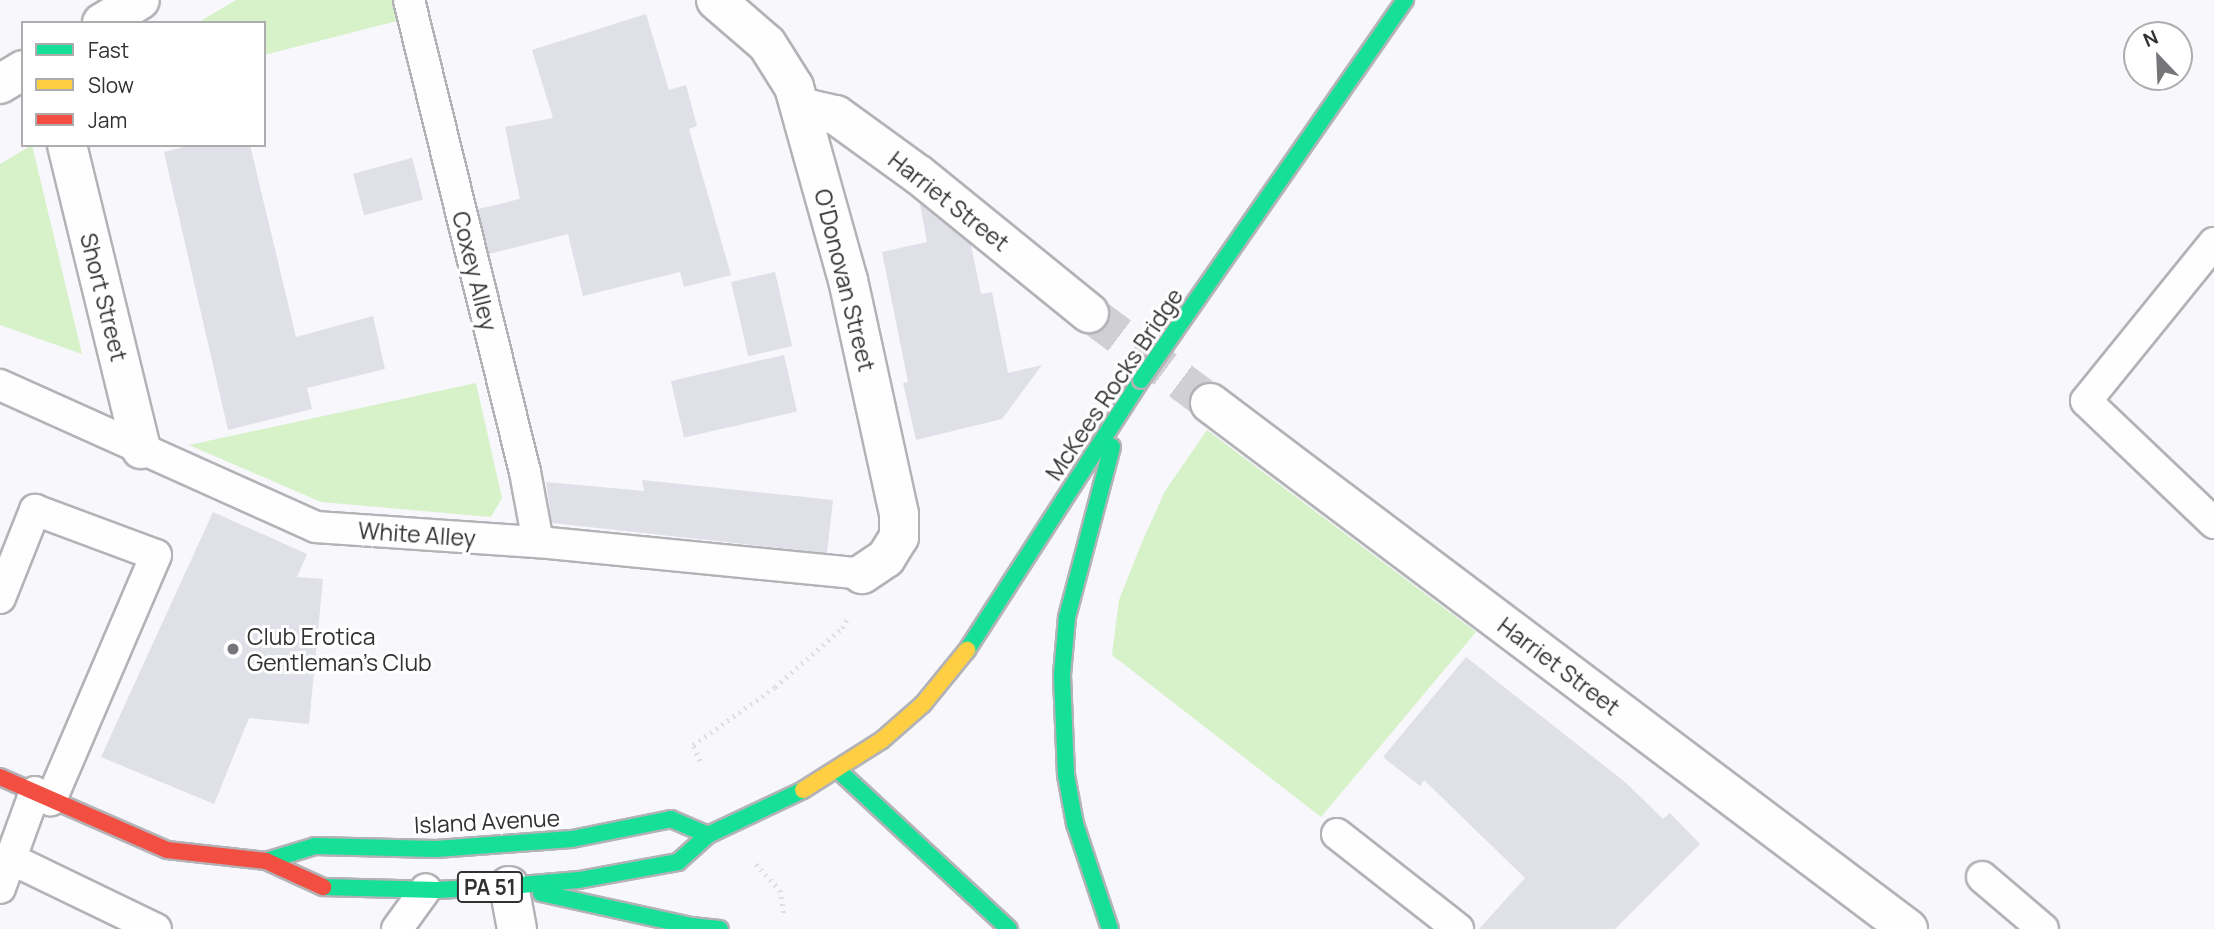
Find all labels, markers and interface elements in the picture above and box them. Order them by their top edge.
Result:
legend [21,21,266,147]
north arrow [2123,21,2193,91]
text: N [2139,24,2162,53]
text: Fast [88,36,129,64]
text: Slow [88,71,134,99]
text: Jam [88,106,127,134]
street label: Harriet Street [883,145,1015,257]
street label: O'Donovan Street [809,186,881,374]
street label: Coxey Alley [447,208,503,334]
street label: Short Street [75,230,133,364]
street label: McKees Rocks Bridge [1040,283,1188,485]
street label: White Alley [357,516,477,552]
street label: Harriet Street [1493,611,1625,721]
place label: Club Erotica Gentleman's Club [247,622,432,676]
marker: Club Erotica Gentleman's Club [225,641,241,657]
street label: Island Avenue [413,803,561,839]
road number: PA 51 [457,870,523,904]

